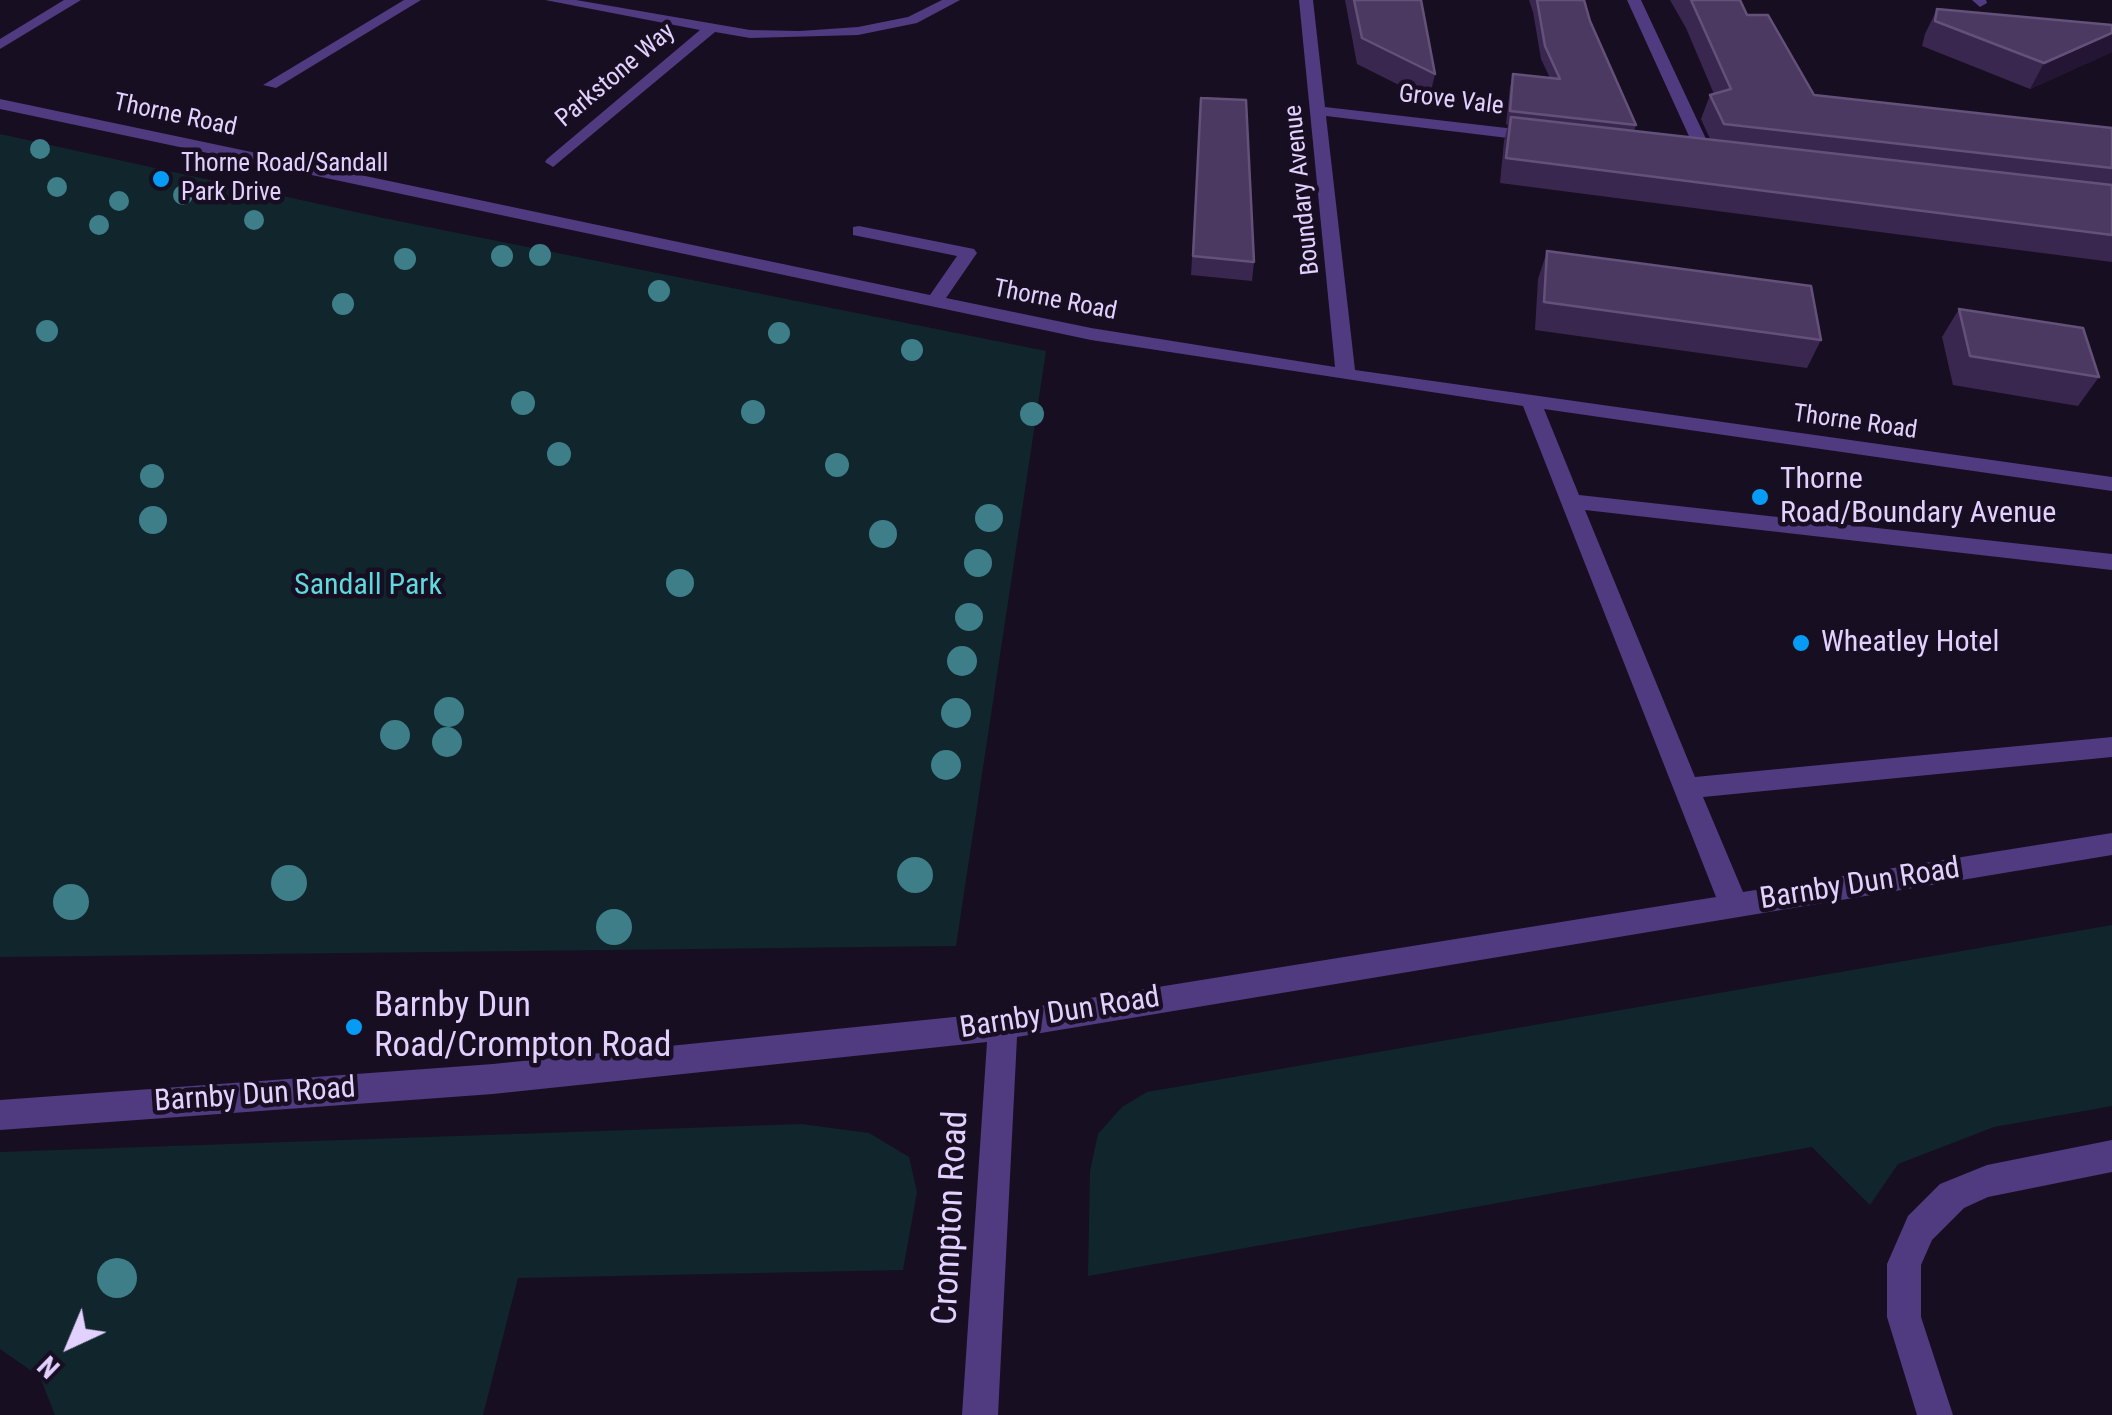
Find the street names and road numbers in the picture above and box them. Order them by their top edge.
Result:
street label: Parkstone Way [550,18,682,134]
street label: Grove Vale [1397,80,1505,122]
street label: Thorne Road [111,88,239,144]
street label: Boundary Avenue [1279,104,1327,276]
street label: Thorne Road [991,274,1119,328]
street label: Thorne Road [1791,399,1919,447]
street label: Barnby Dun Road [1758,851,1962,919]
street label: Barnby Dun Road [958,980,1162,1048]
street label: Barnby Dun Road [153,1071,357,1121]
street label: Crompton Road [925,1110,979,1326]

